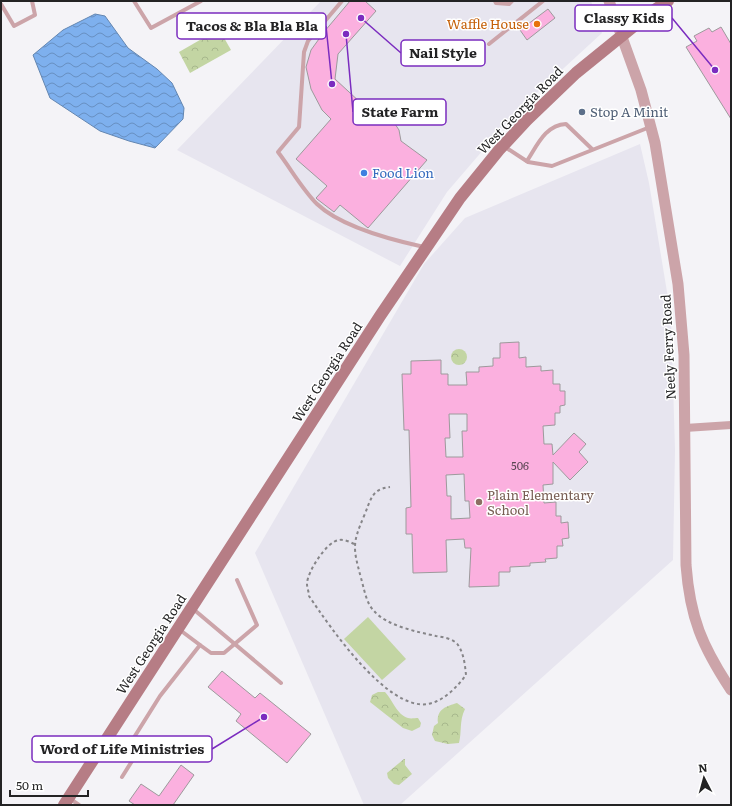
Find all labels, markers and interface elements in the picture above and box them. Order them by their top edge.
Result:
callout: Classy Kids [575,5,672,31]
text: Classy Kids [584,7,664,27]
callout: Tacos & Bla Bla Bla [177,13,326,39]
place label: Waffle House [447,14,529,33]
text: Tacos & Bla Bla Bla [186,15,319,35]
marker: Waffle House [532,19,542,29]
callout: Nail Style [401,40,485,66]
text: Nail Style [409,42,477,62]
street label: West Georgia Road [472,61,567,158]
callout: State Farm [353,99,446,125]
text: State Farm [362,101,438,121]
place label: Stop A Minit [590,102,669,121]
marker: Stop A Minit [577,107,587,117]
place label: Food Lion [372,163,434,182]
marker: Food Lion [359,168,369,178]
street label: Neely Ferry Road [655,294,680,400]
street label: West Georgia Road [287,318,366,426]
house number: 506 [511,457,529,473]
place label: Plain Elementary School [487,485,594,519]
marker: Plain Elementary School [474,497,484,507]
street label: West Georgia Road [111,590,190,698]
callout: Word of Life Ministries [32,736,212,762]
text: Word of Life Ministries [40,738,204,758]
north arrow [684,758,724,798]
text: N [697,759,708,775]
scale bar [10,772,88,798]
text: 50 m [16,776,43,794]

